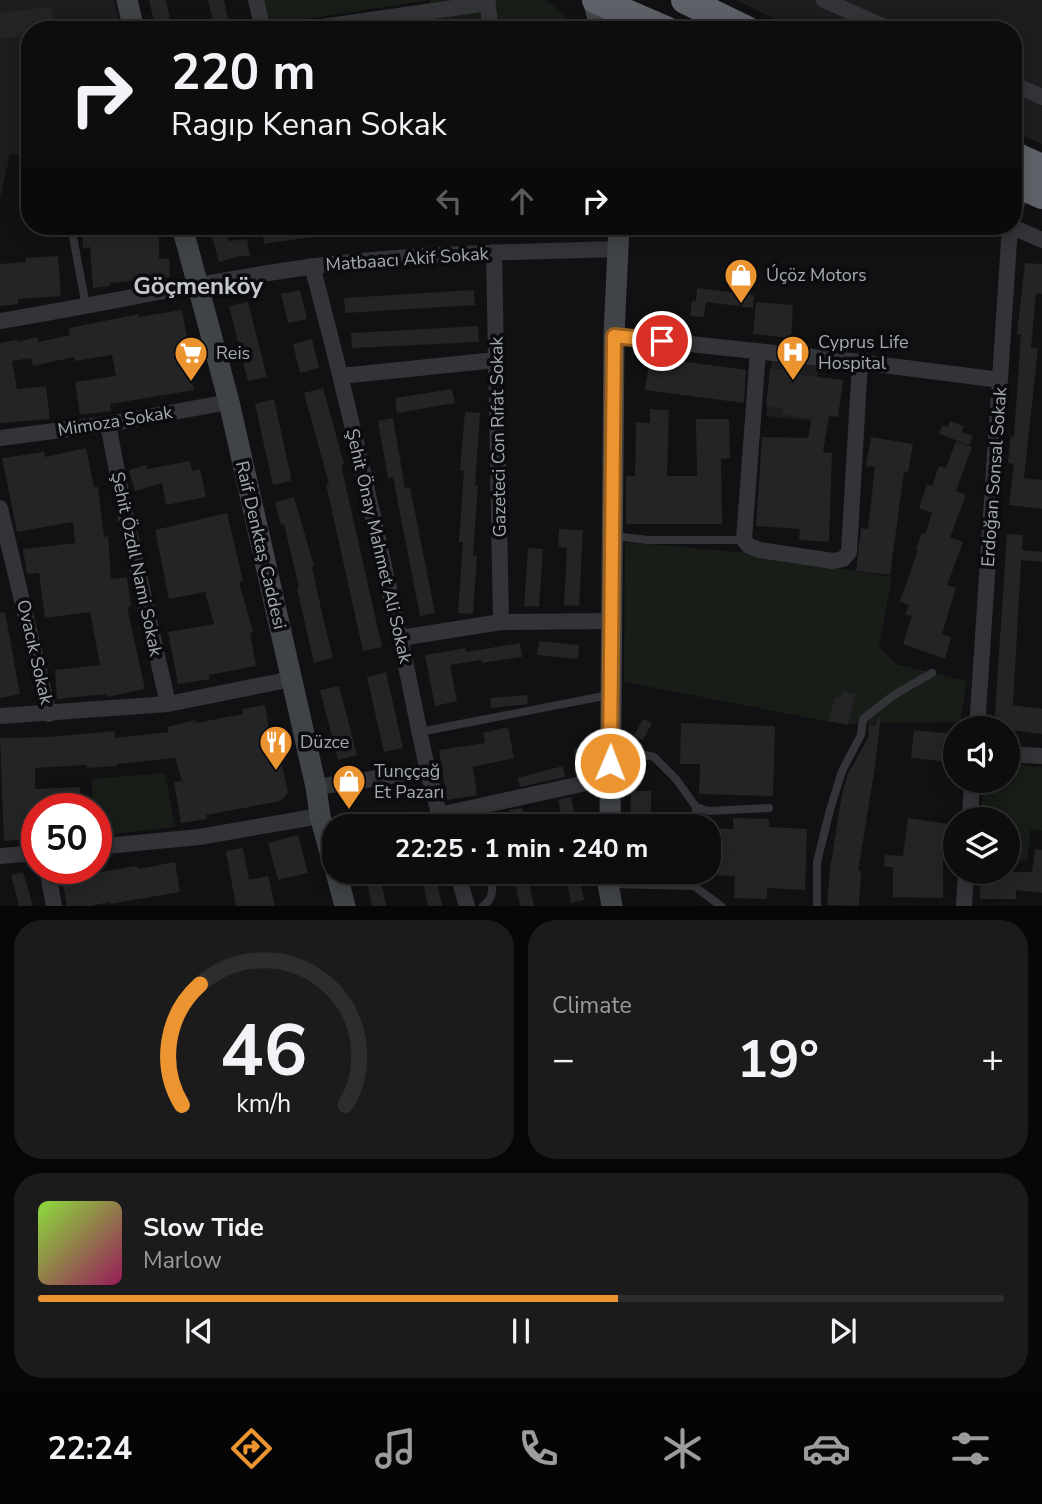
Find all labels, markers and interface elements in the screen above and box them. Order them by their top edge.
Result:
text: 220 m [171,39,315,106]
icon: right [56,49,147,140]
text: Ragıp Kenan Sokak [171,103,447,146]
icon: left [430,182,468,220]
icon: ahead [503,182,541,220]
icon: right [576,182,614,220]
street label: Matbaacı Akif Sokak [325,241,490,277]
shop icon: Úçöz Motors [722,256,760,305]
place label: Úçöz Motors [766,263,867,287]
district label: Göçmenköy [133,270,263,302]
pin [632,311,692,371]
icon: arrive [643,322,681,360]
place label: Cyprus Life Hospital [818,330,909,375]
hospital icon: Cyprus Life Hospital [774,333,812,382]
supermarket icon: Reis [172,334,210,383]
street label: Gazeteci Con Rıfat Sokak [484,335,512,538]
place label: Reis [216,341,250,365]
street label: Erdoğan Sonsal Sokak [976,385,1012,568]
street label: Mimoza Sokak [56,400,175,442]
street label: Şehit Önay Mahmet Ali Sokak [340,426,418,667]
street label: Raif Denktaş Caddesi [230,458,292,632]
street label: Şehit Özdıl Nami Sokak [106,469,169,659]
street label: Ovacık Sokak [11,597,59,708]
map controls [943,716,1020,884]
button: sound [943,716,1020,793]
restaurant icon: Düzce [257,723,295,772]
position arrow [573,726,647,800]
place label: Düzce [300,730,349,754]
place label: Tunççağ Et Pazarı [374,759,444,804]
shop icon: Tunççağ Et Pazarı [330,762,368,811]
speed limit sign: 50 [21,793,112,884]
button: layers [943,807,1020,884]
text: 22:25 · 1 min · 240 m [395,831,648,866]
text: Climate [552,990,632,1021]
text: 46 [220,1002,308,1102]
text: 19° [737,1024,819,1095]
text: − [552,1034,575,1085]
text: + [981,1034,1004,1085]
text: km/h [236,1087,292,1121]
text: Slow Tide [143,1210,264,1245]
text: Marlow [143,1245,222,1276]
icon: previous [180,1312,218,1350]
icon: pause [502,1312,540,1350]
icon: next [824,1312,862,1350]
icon: directions [227,1424,276,1473]
icon: music [371,1424,420,1473]
icon: phone [514,1424,563,1473]
icon: climate [658,1424,707,1473]
icon: car [802,1424,851,1473]
icon: filters [946,1424,995,1473]
text: 22:24 [47,1427,132,1470]

